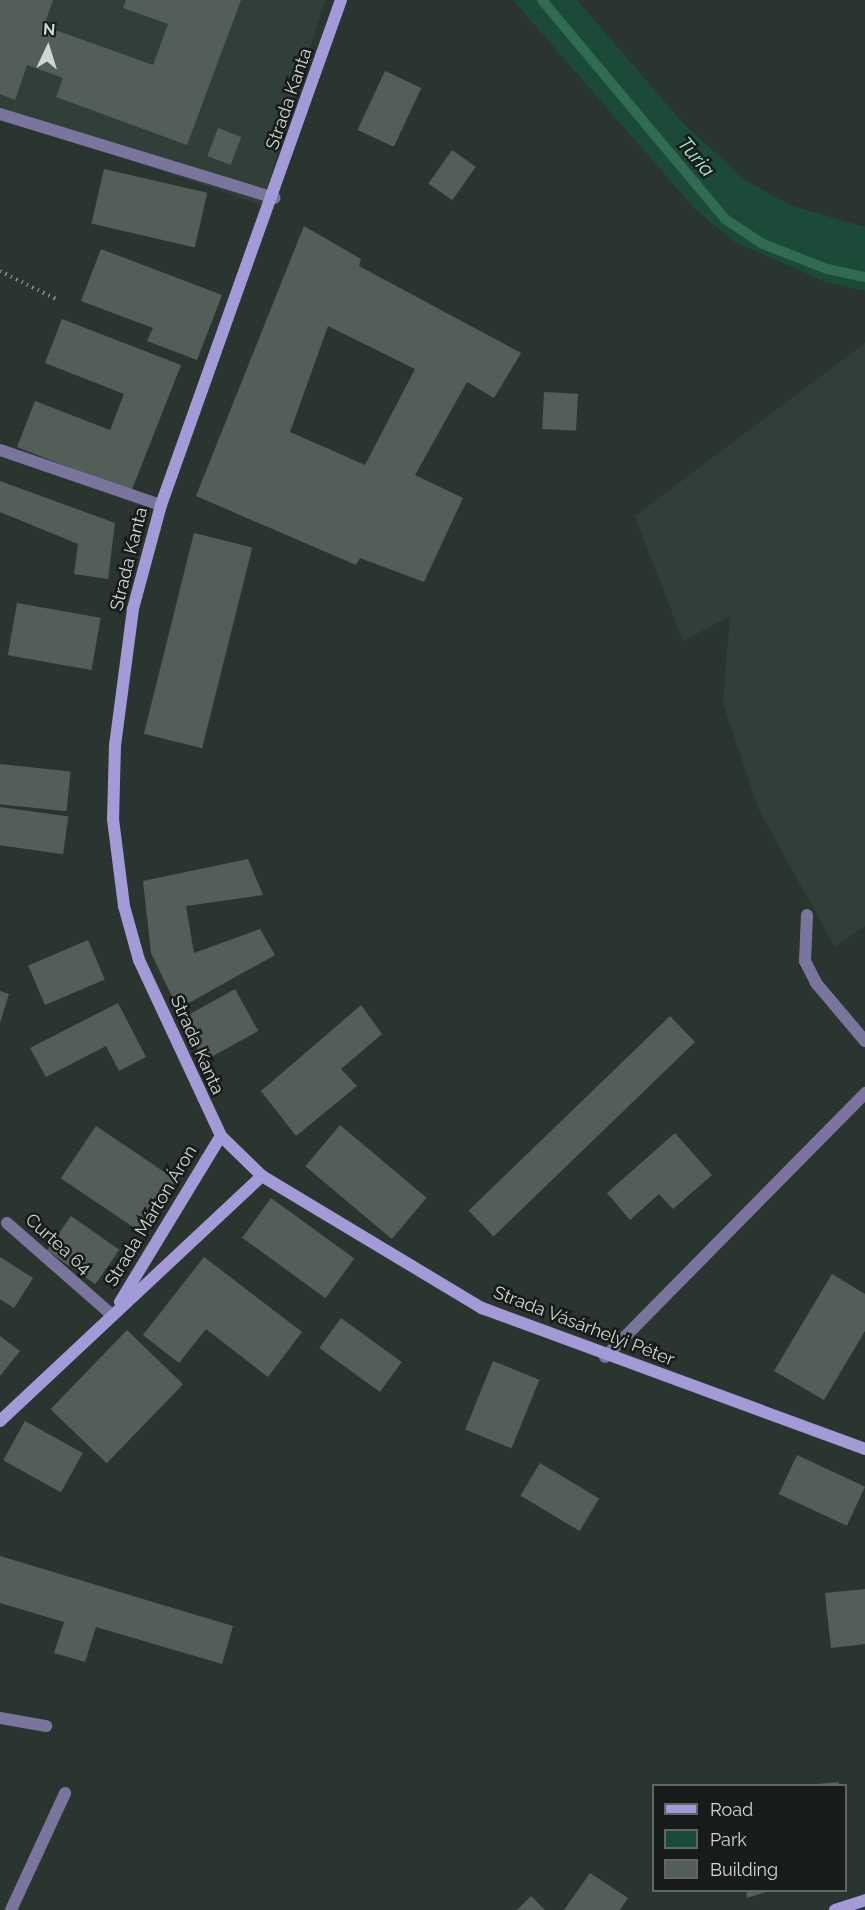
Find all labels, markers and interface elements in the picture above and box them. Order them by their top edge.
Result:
north arrow [18,18,78,78]
text: N [43,20,56,39]
street label: Strada Kanta [262,45,316,153]
water label: Turia [672,132,720,182]
street label: Strada Kanta [106,505,152,613]
street label: Strada Kanta [166,992,228,1098]
street label: Strada Márton Áron [100,1141,202,1291]
street label: Curtea 64 [21,1209,95,1279]
street label: Strada Vásárhelyi Péter [490,1281,678,1371]
legend [652,1784,847,1892]
text: Road [710,1799,753,1820]
text: Park [710,1829,747,1850]
text: Building [710,1859,778,1880]

